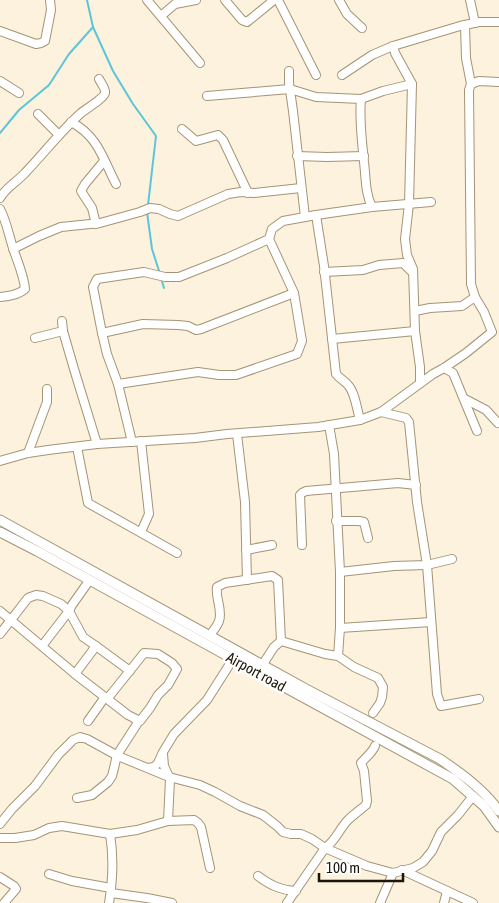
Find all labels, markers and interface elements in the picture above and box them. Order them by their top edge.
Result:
street label: Airport road [223,648,289,695]
scale bar [319,850,403,882]
text: 100 m [326,859,360,876]

